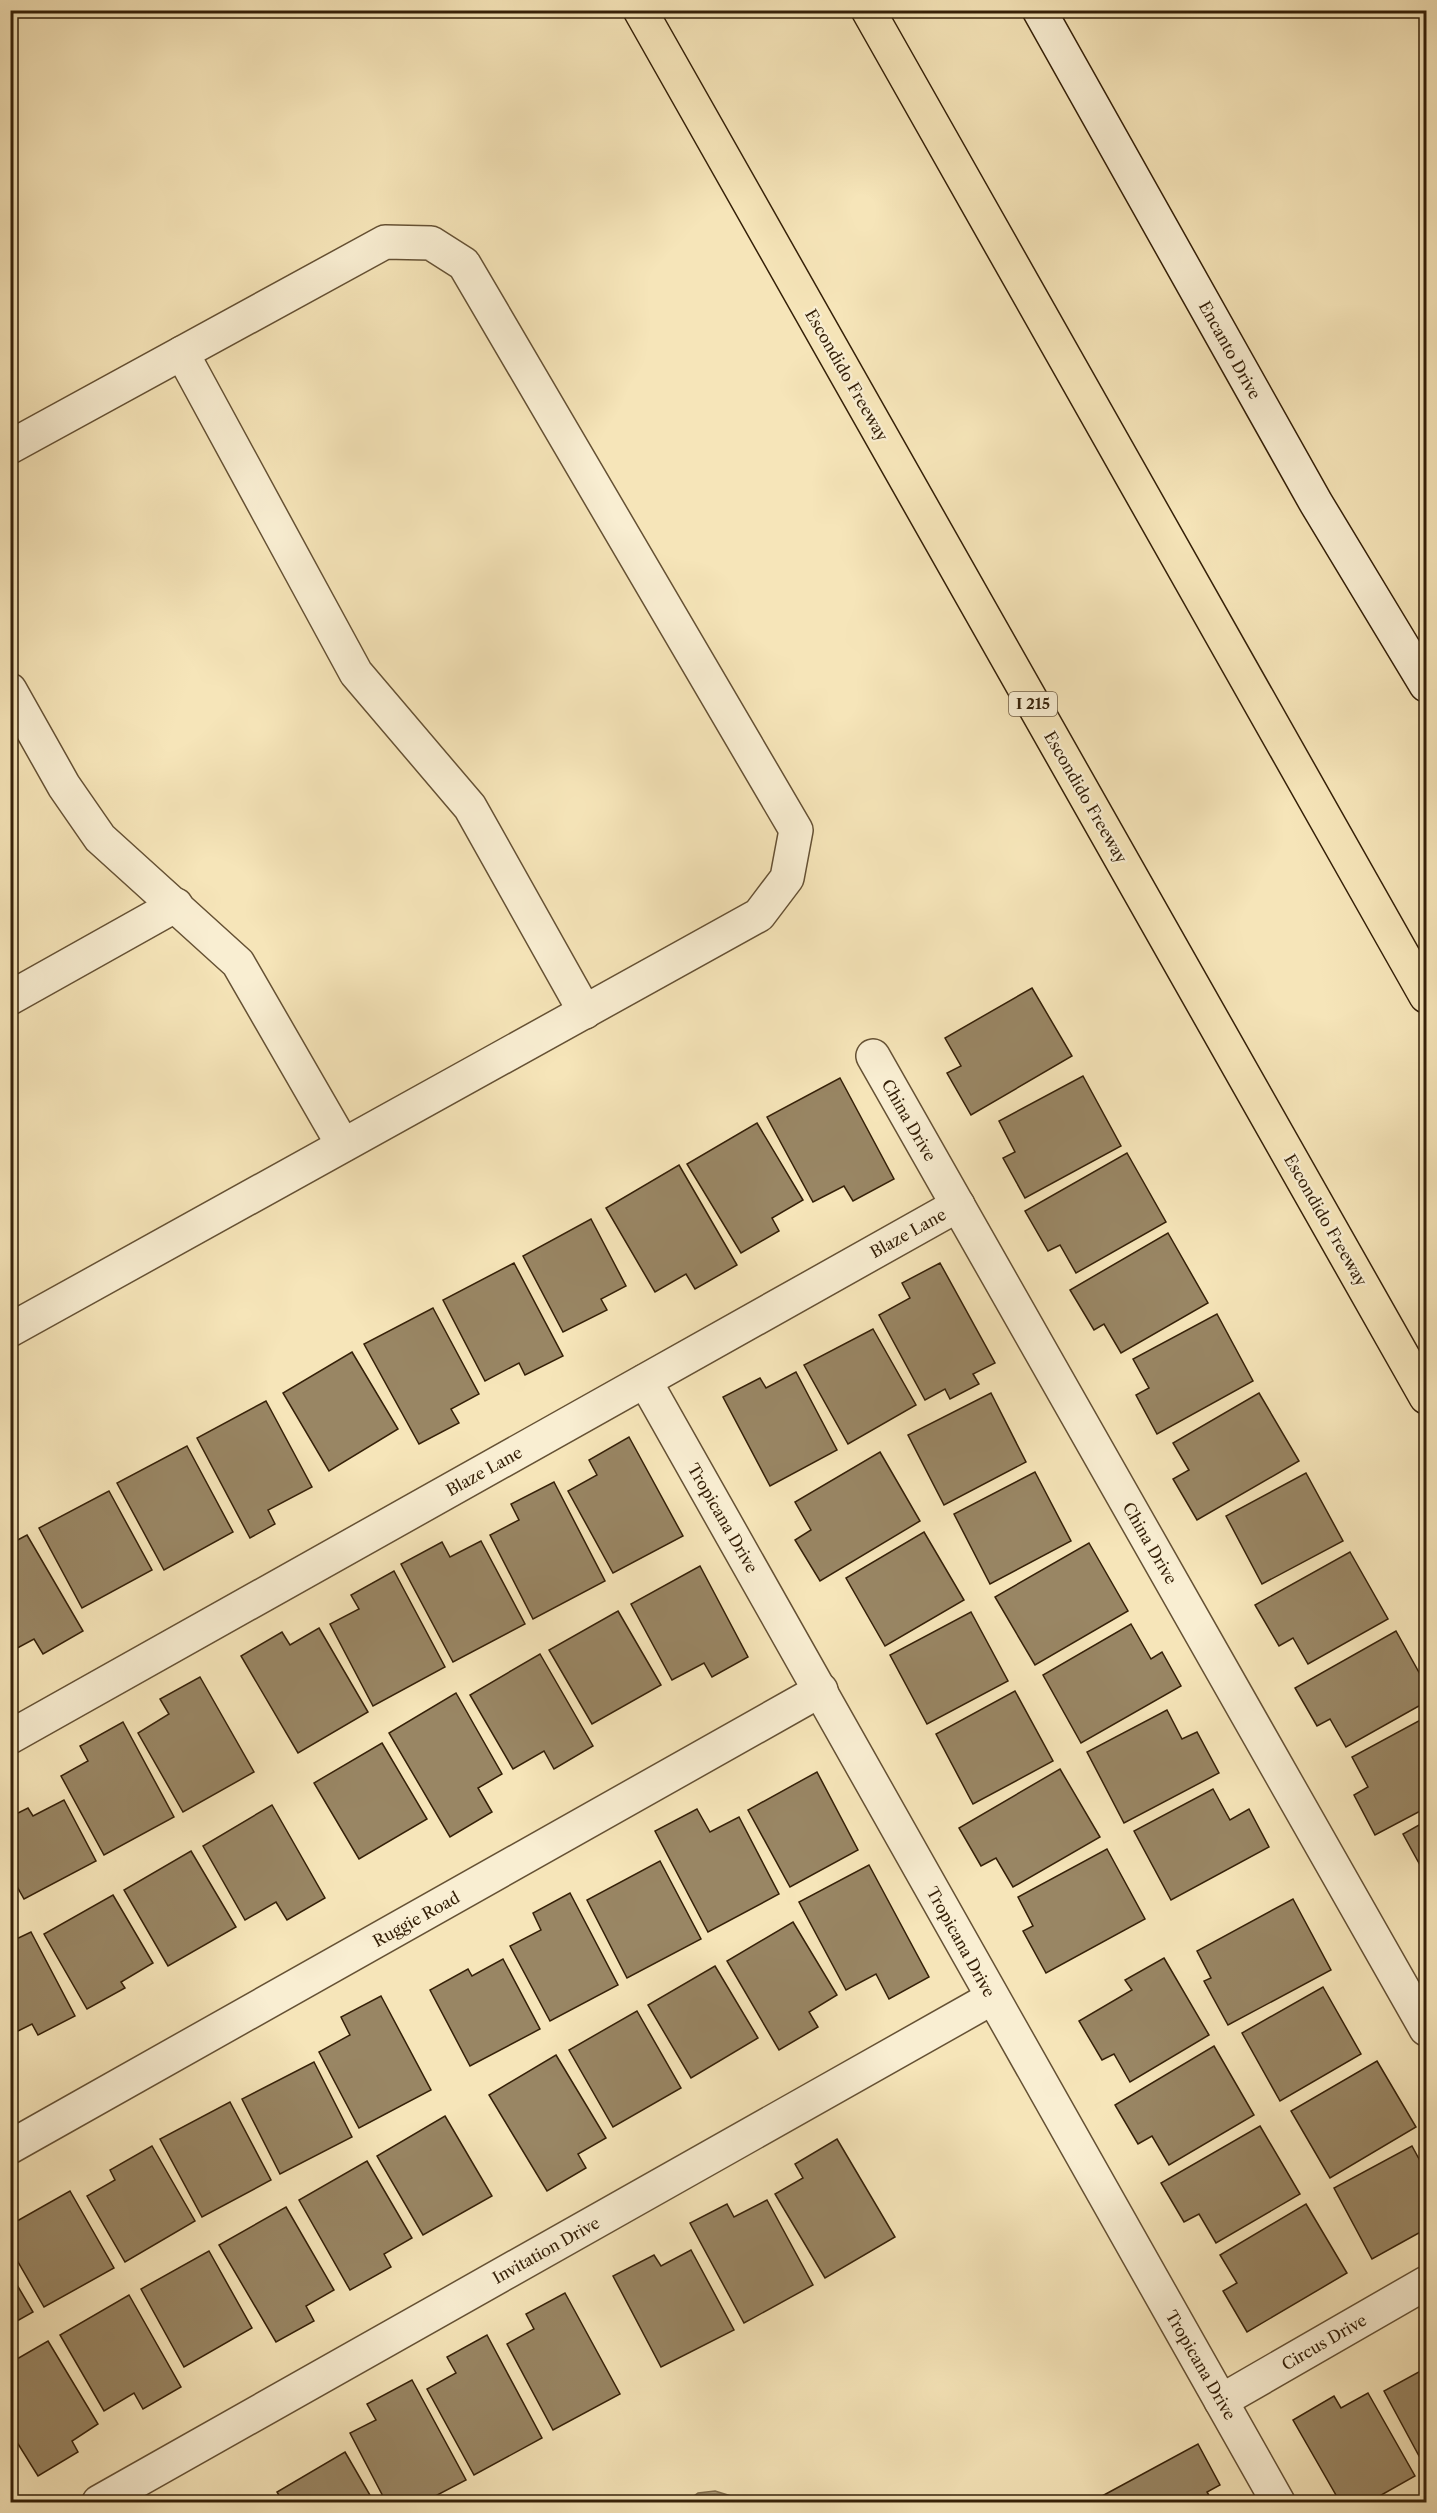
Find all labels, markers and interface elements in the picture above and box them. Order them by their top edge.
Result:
street label: Encanto Drive [1195,297,1265,403]
street label: Escondido Freeway [801,306,893,445]
road number: I 215 [1009,692,1057,716]
street label: Escondido Freeway [1040,728,1132,867]
street label: China Drive [878,1075,941,1165]
street label: Escondido Freeway [1280,1151,1372,1290]
street label: Blaze Lane [867,1204,949,1262]
street label: Blaze Lane [443,1442,525,1500]
street label: Tropicana Drive [684,1460,762,1576]
street label: China Drive [1119,1498,1182,1588]
street label: Tropicana Drive [922,1883,1000,2001]
street label: Ruggie Road [369,1887,463,1951]
street label: Invitation Drive [489,2212,603,2288]
street label: Tropicana Drive [1162,2307,1240,2423]
street label: Circus Drive [1278,2310,1370,2374]

